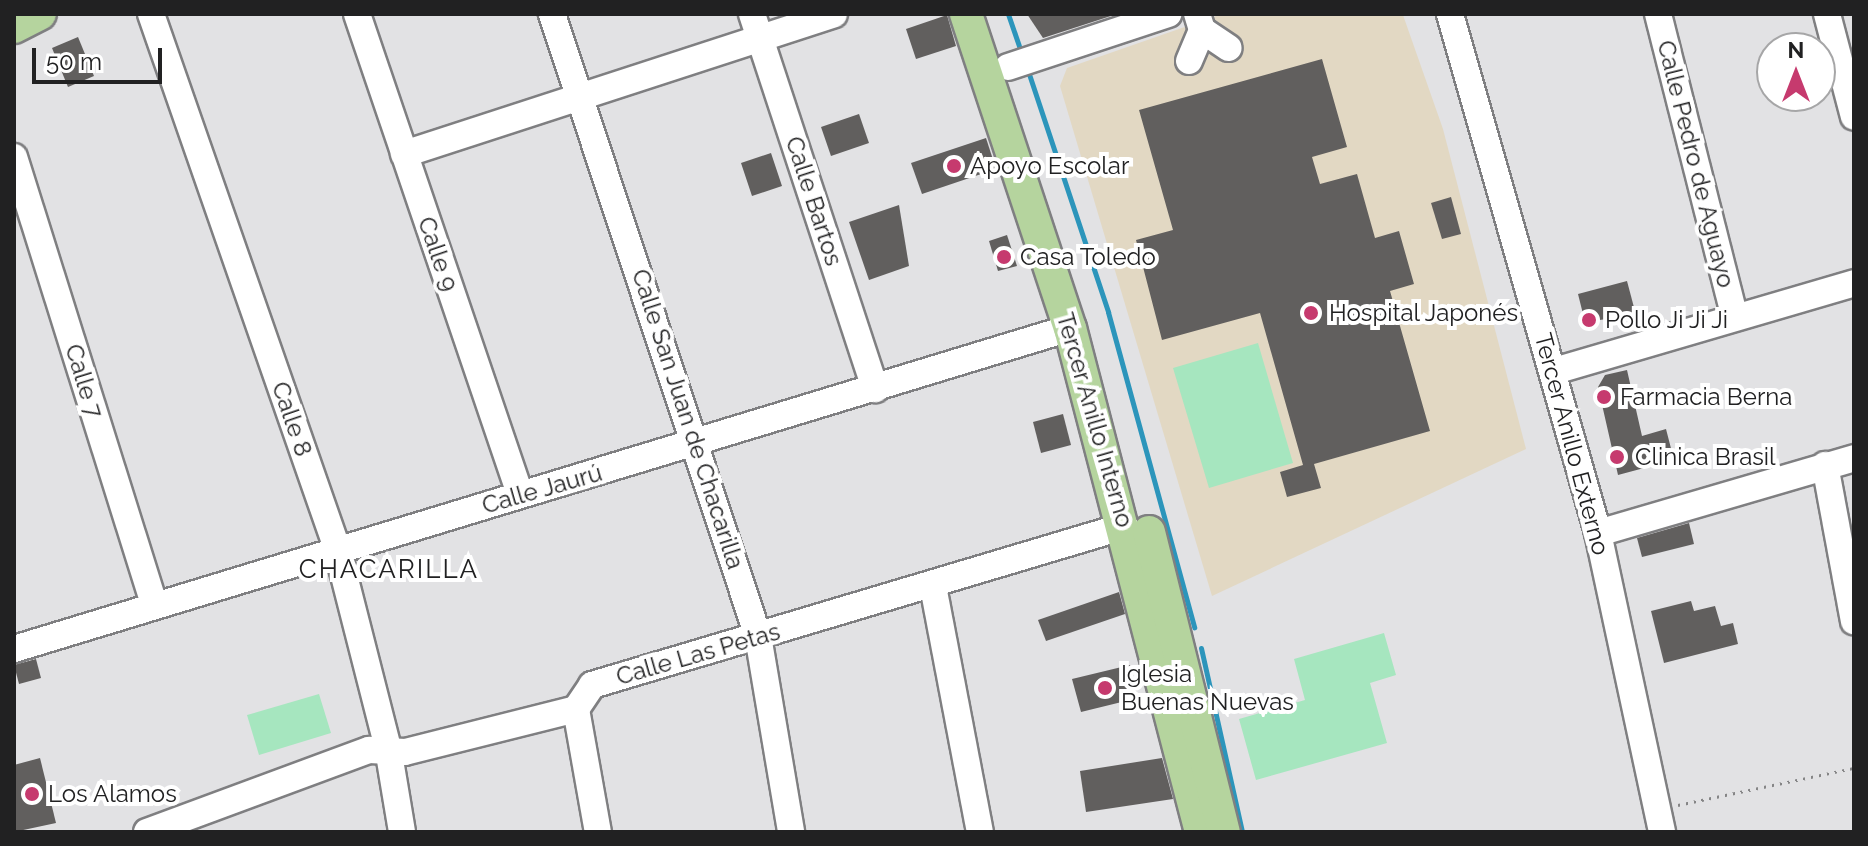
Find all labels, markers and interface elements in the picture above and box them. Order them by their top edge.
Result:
scale bar [36,32,166,82]
north arrow [1756,32,1836,112]
street label: Calle Pedro de Aguayo [1651,37,1741,291]
text: N [1788,37,1804,63]
text: 50 m [46,47,102,76]
street label: Calle Bartos [780,133,848,269]
place label: Apoyo Escolar [970,152,1129,180]
marker: Apoyo Escolar [945,157,963,175]
street label: Calle 9 [412,213,464,295]
place label: Casa Toledo [1020,243,1156,271]
marker: Casa Toledo [995,248,1013,266]
street label: Calle San Juan de Chacarilla [626,265,750,573]
place label: Hospital Japonés [1329,299,1519,327]
marker: Hospital Japonés [1300,302,1322,324]
place label: Pollo Ji Ji Ji [1605,306,1730,334]
street label: Tercer Anillo Interno [1050,309,1140,531]
marker: Pollo Ji Ji Ji [1580,311,1598,329]
street label: Tercer Anillo Externo [1528,329,1616,559]
street label: Calle 7 [59,341,109,421]
street label: Calle 8 [266,378,318,460]
place label: Farmacia Berna [1620,383,1792,411]
marker: Farmacia Berna [1595,388,1613,406]
place label: Clinica Brasil [1635,443,1776,471]
marker: Clinica Brasil [1606,446,1628,468]
street label: Calle Jaurú [478,458,606,520]
district label: CHACARILLA [299,554,479,586]
street label: Calle Las Petas [613,617,783,691]
place label: Iglesia Buenas Nuevas [1121,660,1294,716]
marker: Iglesia Buenas Nuevas [1096,679,1114,697]
place label: Los Alamos [48,780,177,808]
marker: Los Alamos [23,785,41,803]

